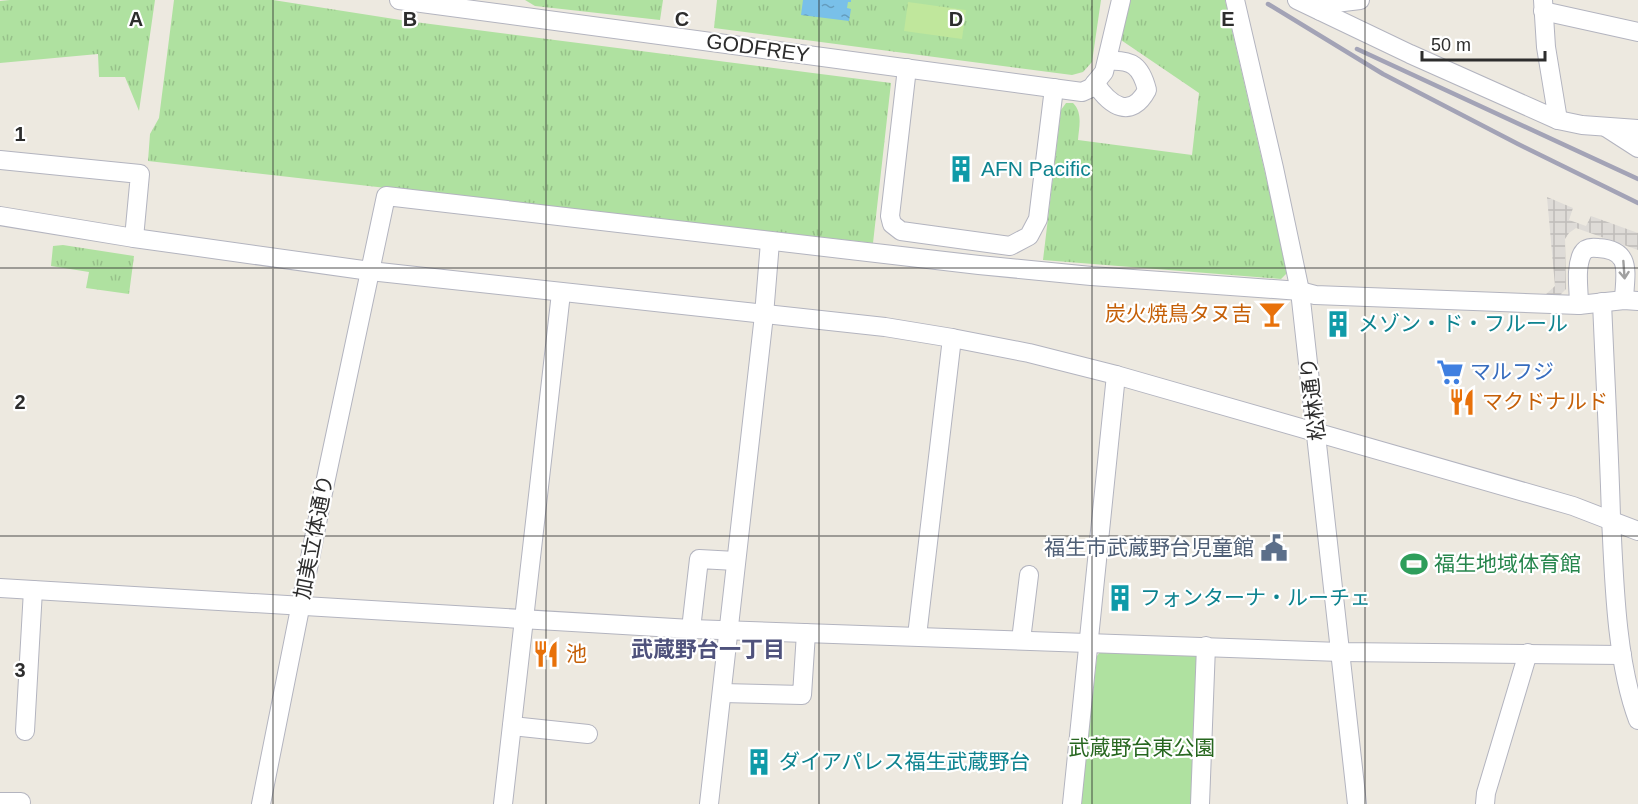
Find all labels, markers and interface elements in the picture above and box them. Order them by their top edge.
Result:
text: A [129,8,143,30]
text: B [403,8,417,30]
text: C [675,8,689,30]
text: D [949,8,963,30]
text: E [1221,8,1235,30]
scale bar [1422,24,1545,62]
street label: GODFREY [705,29,811,66]
text: 50 m [1431,35,1471,55]
text: 1 [14,123,26,145]
building icon: AFN Pacific [946,154,976,184]
place label: AFN Pacific [981,157,1091,180]
one-way arrow [1619,260,1630,279]
bar icon: 炭火焼鳥タヌ吉 [1257,299,1287,329]
place label: 炭火焼鳥タヌ吉 [1105,302,1252,325]
building icon: メゾン・ド・フルール [1323,309,1353,339]
place label: メゾン・ド・フルール [1358,312,1568,335]
street label: 松林通り [1296,356,1329,442]
supermarket icon: マルフジ [1435,357,1465,387]
place label: マルフジ [1470,360,1554,383]
restaurant icon: マクドナルド [1447,387,1477,417]
place label: マクドナルド [1482,390,1608,413]
text: 2 [14,391,26,413]
street label: 加美立体通り [290,473,337,601]
public building icon: 福生市武蔵野台児童館 [1259,533,1289,563]
place label: 福生市武蔵野台児童館 [1044,536,1254,559]
sports icon: 福生地域体育館 [1399,549,1429,579]
place label: 福生地域体育館 [1434,552,1581,575]
building icon: フォンターナ・ルーチェ [1105,583,1135,613]
place label: フォンターナ・ルーチェ [1140,586,1371,609]
district label: 武蔵野台一丁目 [631,637,785,662]
restaurant icon: 池 [531,639,561,669]
place label: 池 [566,642,587,665]
text: 3 [14,659,26,681]
park label: 武蔵野台東公園 [1069,736,1216,759]
building icon: ダイアパレス福生武蔵野台 [744,747,774,777]
place label: ダイアパレス福生武蔵野台 [779,750,1031,773]

